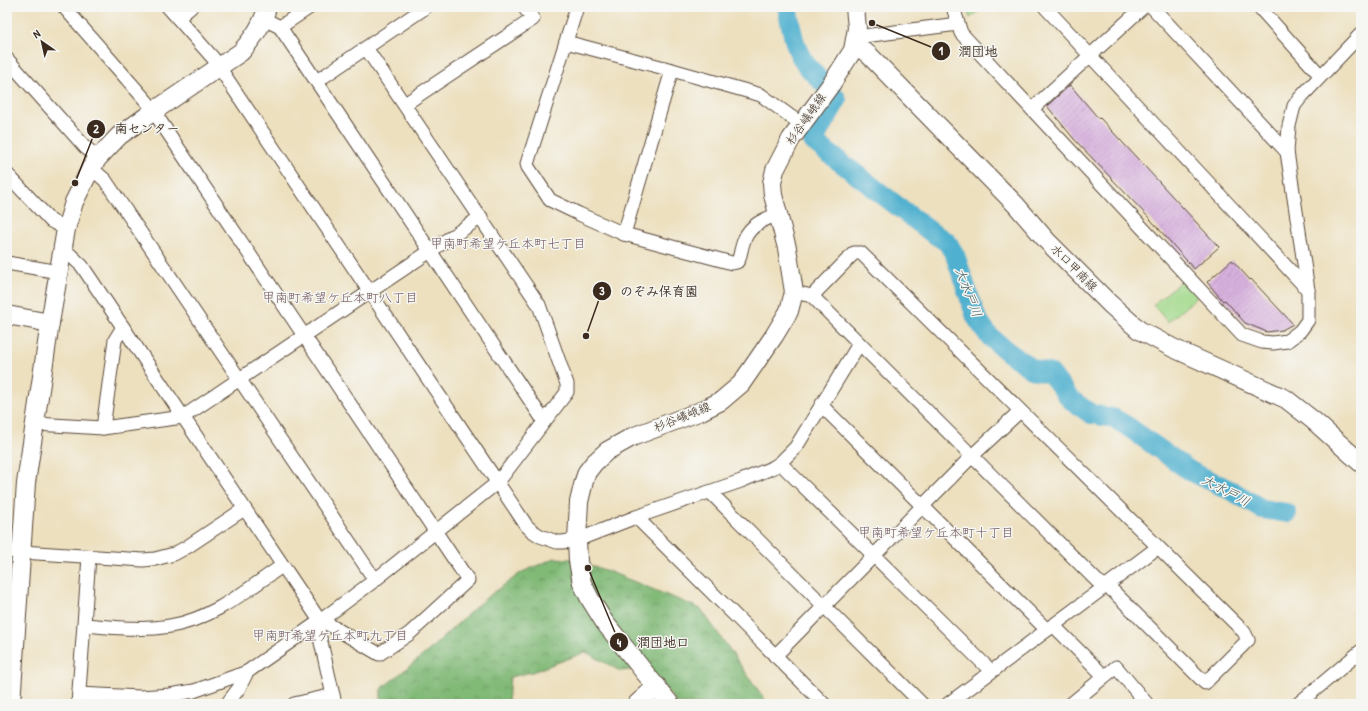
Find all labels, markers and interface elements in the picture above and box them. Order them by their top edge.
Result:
north arrow [22,22,62,62]
text: N [30,26,43,41]
callout: 潤団地 [931,39,1006,64]
text: 1 [939,42,944,59]
text: 潤団地 [958,42,998,60]
street label: 杉谷嶬峨線 [781,89,830,148]
callout: 南センター [86,116,187,141]
text: 南センター [114,119,180,137]
text: 2 [93,120,99,137]
district label: 甲南町希望ケ丘本町七丁目 [430,234,586,252]
street label: 水口甲南線 [1047,240,1102,295]
water label: 大水戸川 [951,264,987,320]
callout: のぞみ保育園 [592,279,706,304]
text: 3 [599,282,605,299]
text: のぞみ保育園 [620,282,698,300]
district label: 甲南町希望ケ丘本町八丁目 [262,288,418,306]
street label: 杉谷嶬峨線 [651,397,713,436]
water label: 大水戸川 [1199,470,1253,510]
district label: 甲南町希望ケ丘本町十丁目 [858,523,1014,541]
district label: 甲南町希望ケ丘本町九丁目 [252,626,408,644]
callout: 潤団地口 [609,630,697,655]
text: 潤団地口 [637,633,689,651]
text: 4 [617,634,622,651]

